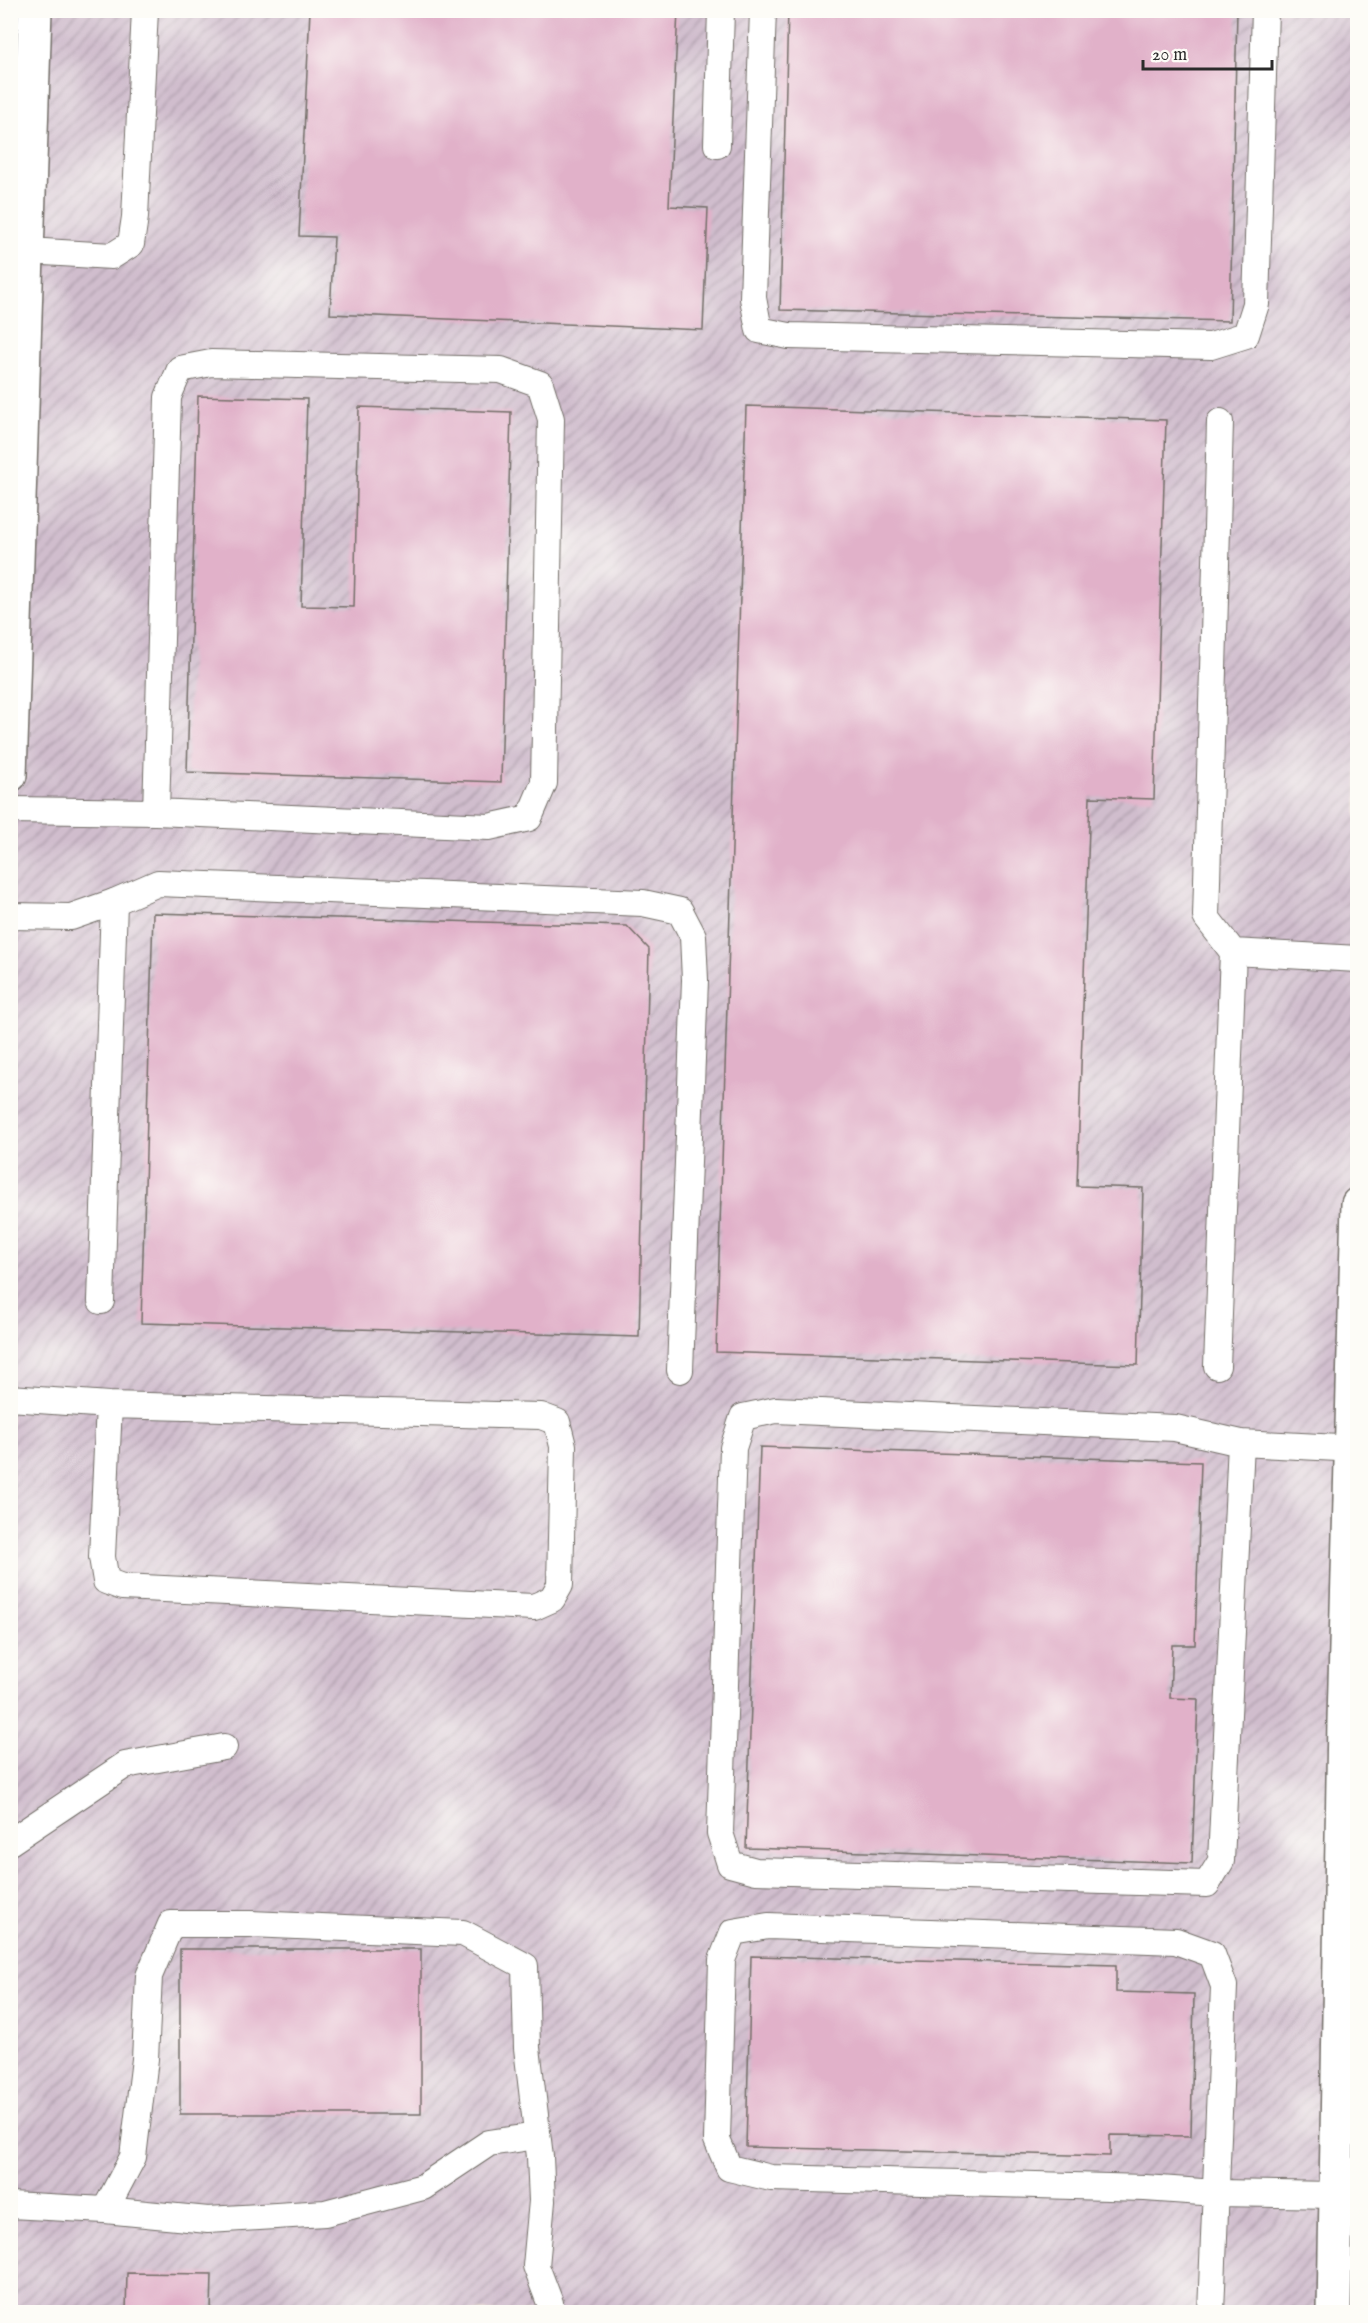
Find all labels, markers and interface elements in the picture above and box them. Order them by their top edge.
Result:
scale bar [1143,33,1272,71]
text: 20 m [1152,44,1187,67]

